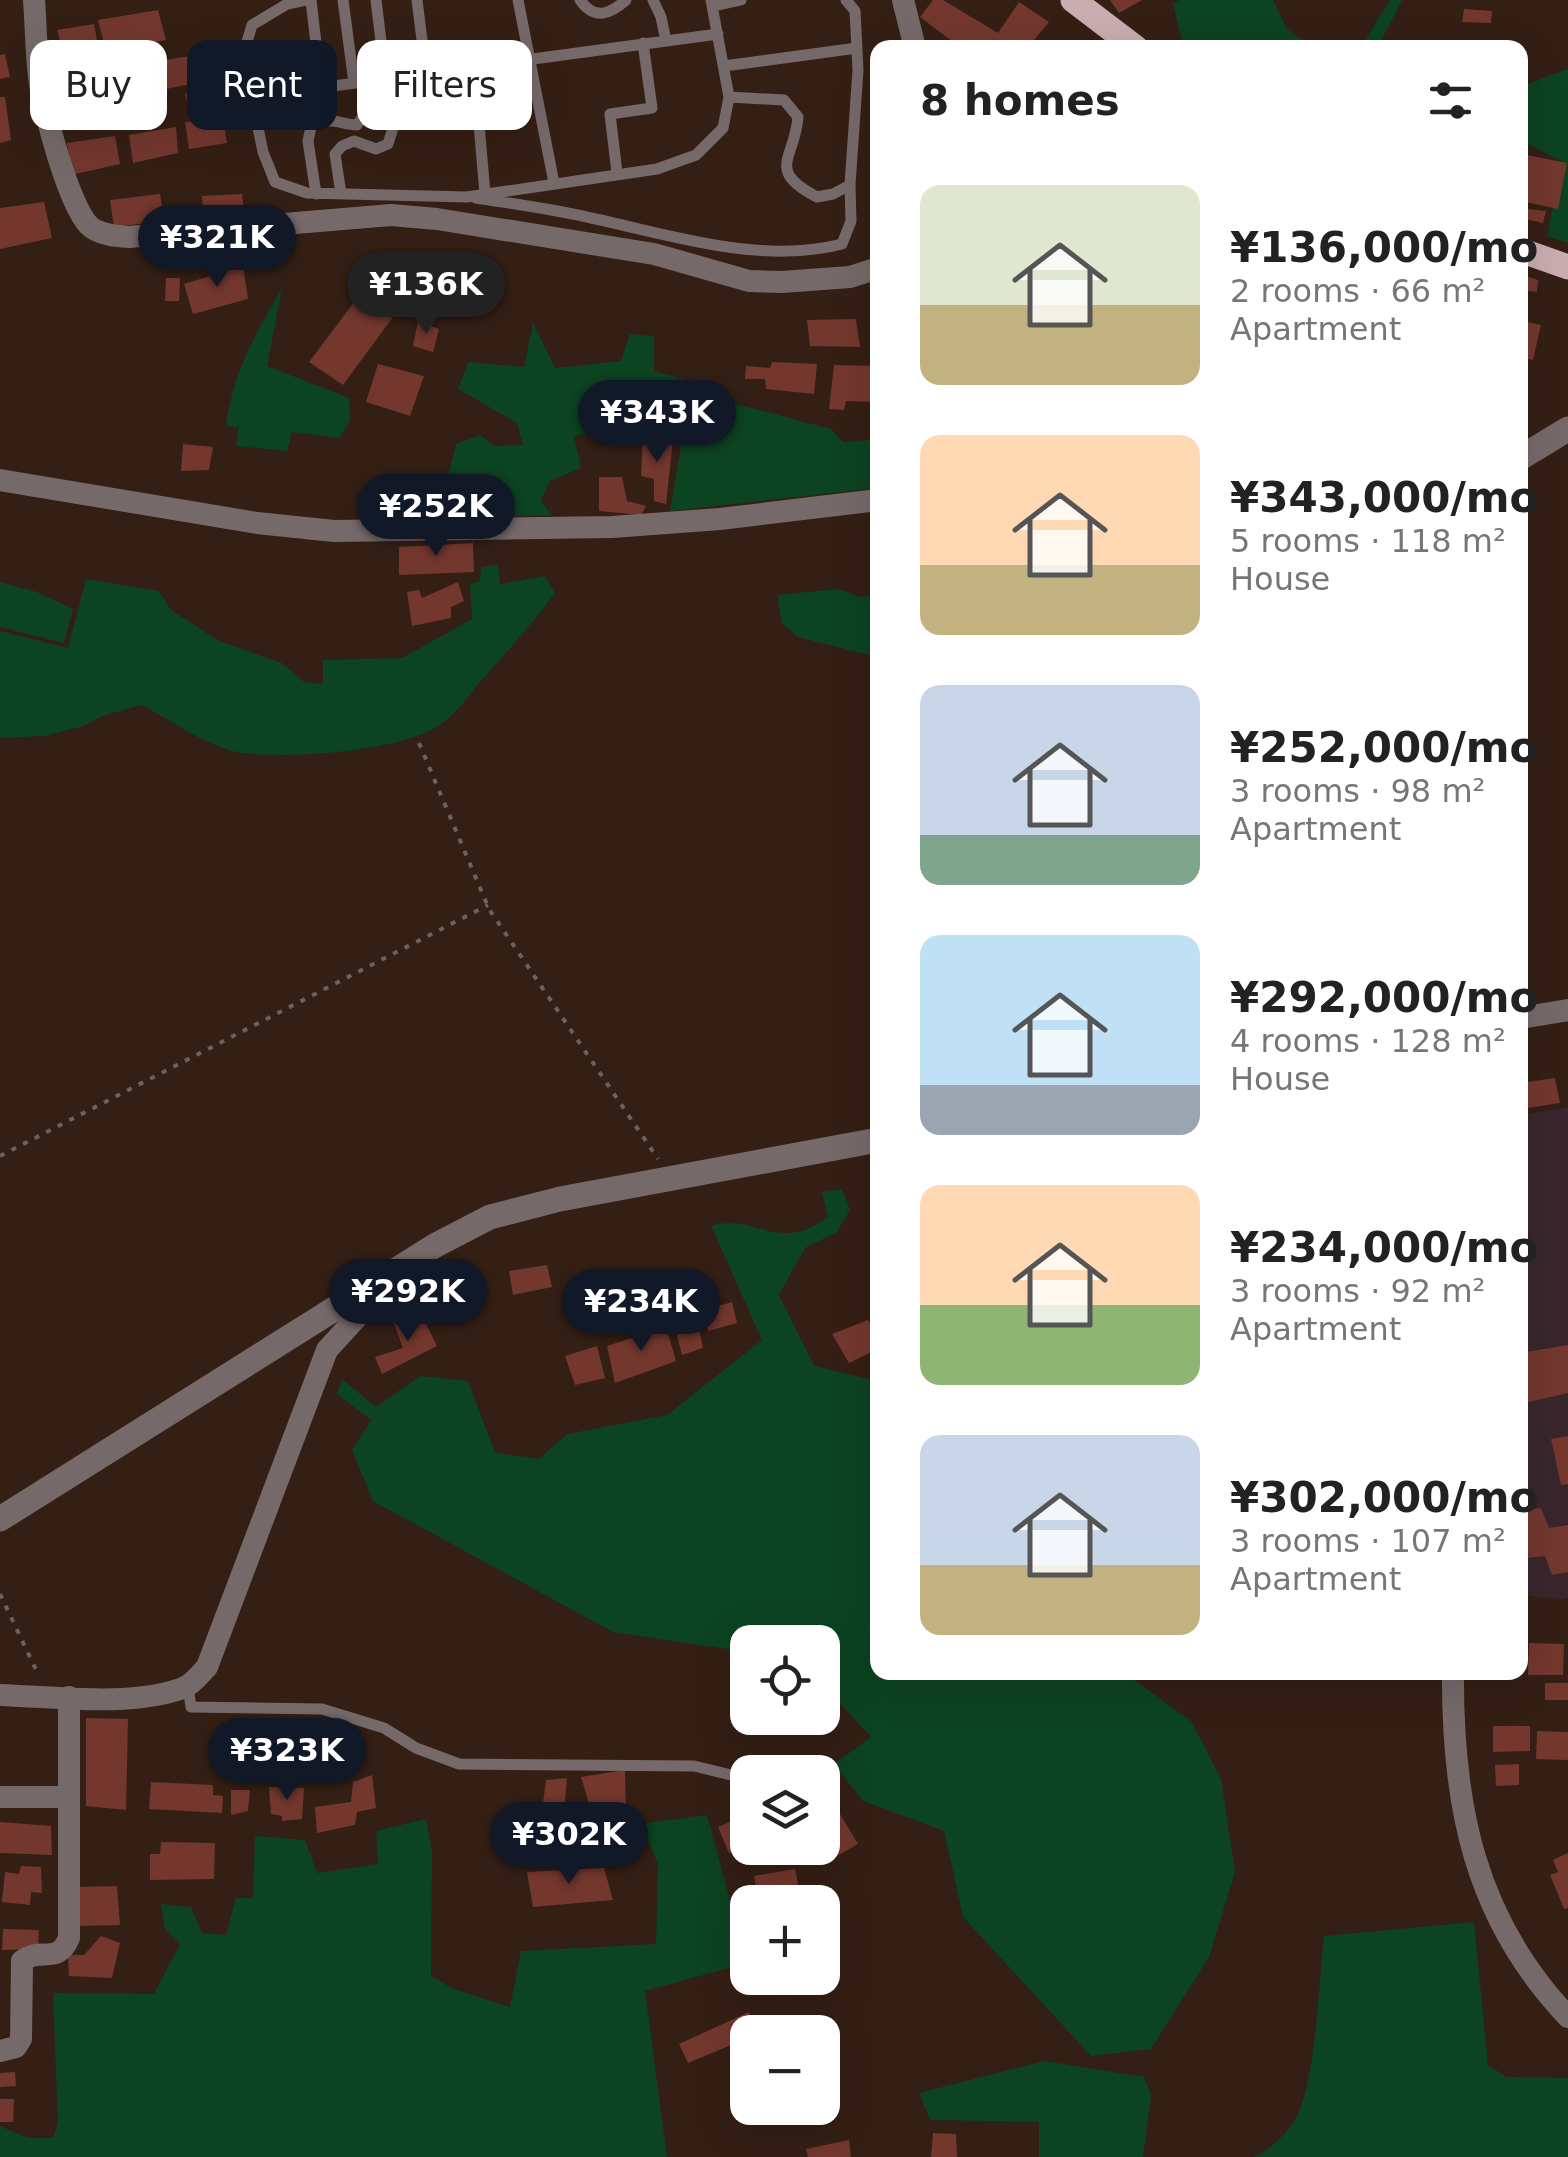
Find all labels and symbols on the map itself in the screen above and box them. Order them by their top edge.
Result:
pin: ¥321K [147,205,287,290]
pin: ¥136K [356,252,496,337]
pin: ¥343K [587,380,727,465]
pin: ¥252K [366,474,506,559]
pin: ¥292K [338,1259,478,1344]
pin: ¥234K [571,1269,711,1354]
pin: ¥323K [217,1718,357,1803]
pin: ¥302K [499,1802,639,1887]

